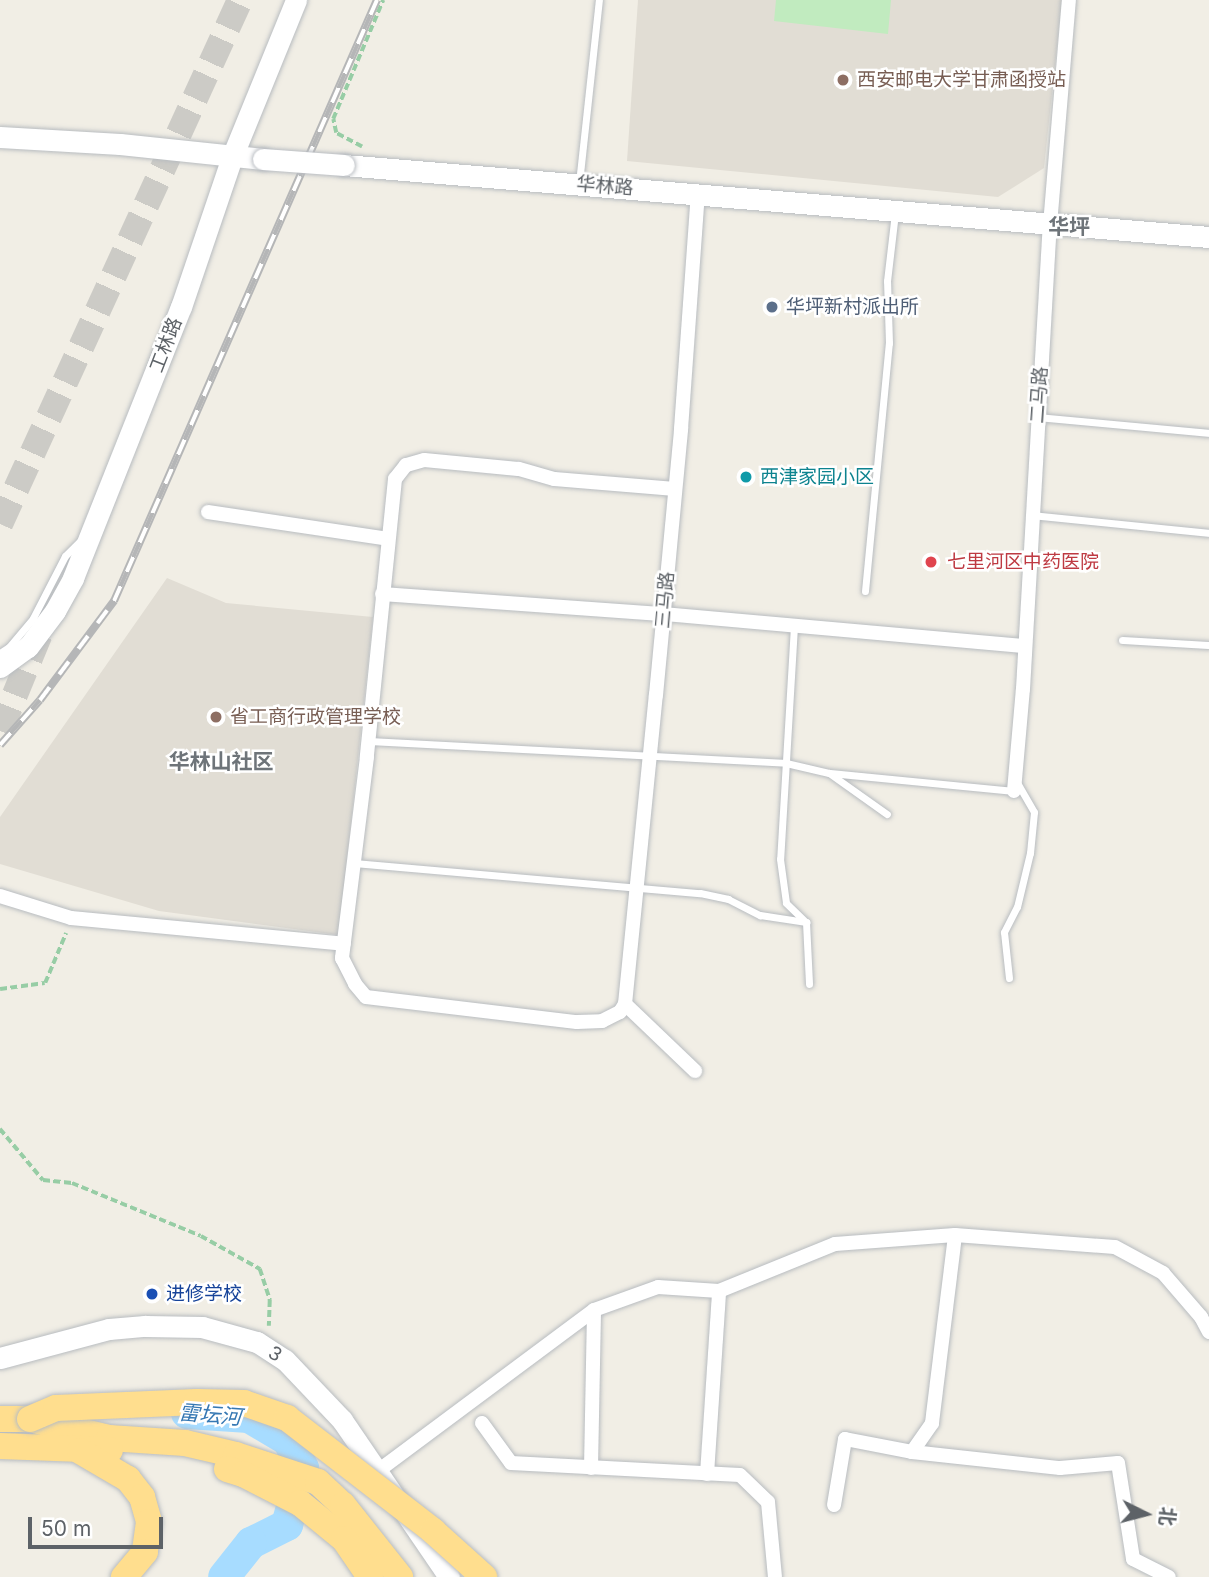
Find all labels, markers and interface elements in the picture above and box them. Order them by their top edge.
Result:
place label: 西安邮电大学甘肃函授站 [857,69,1066,91]
marker: 西安邮电大学甘肃函授站 [835,72,851,88]
street label: 华林路 [576,172,634,200]
district label: 华坪 [1048,214,1090,240]
place label: 华坪新村派出所 [786,296,919,318]
marker: 华坪新村派出所 [764,299,780,315]
street label: 工林路 [145,314,187,376]
street label: 二马路 [1026,366,1052,424]
place label: 西津家园小区 [760,466,874,488]
marker: 西津家园小区 [738,469,754,485]
place label: 七里河区中药医院 [947,551,1099,573]
marker: 七里河区中药医院 [921,552,941,572]
street label: 三马路 [651,571,679,629]
place label: 省工商行政管理学校 [230,706,401,728]
marker: 省工商行政管理学校 [208,709,224,725]
district label: 华林山社区 [169,749,273,775]
place label: 进修学校 [166,1283,242,1305]
marker: 进修学校 [144,1286,160,1302]
street label: 3 [264,1341,286,1367]
water label: 雷坛河 [178,1400,242,1430]
north arrow [1111,1479,1181,1549]
scale bar [32,1504,166,1548]
text: 北 [1155,1506,1180,1527]
text: 50 m [41,1516,91,1541]

